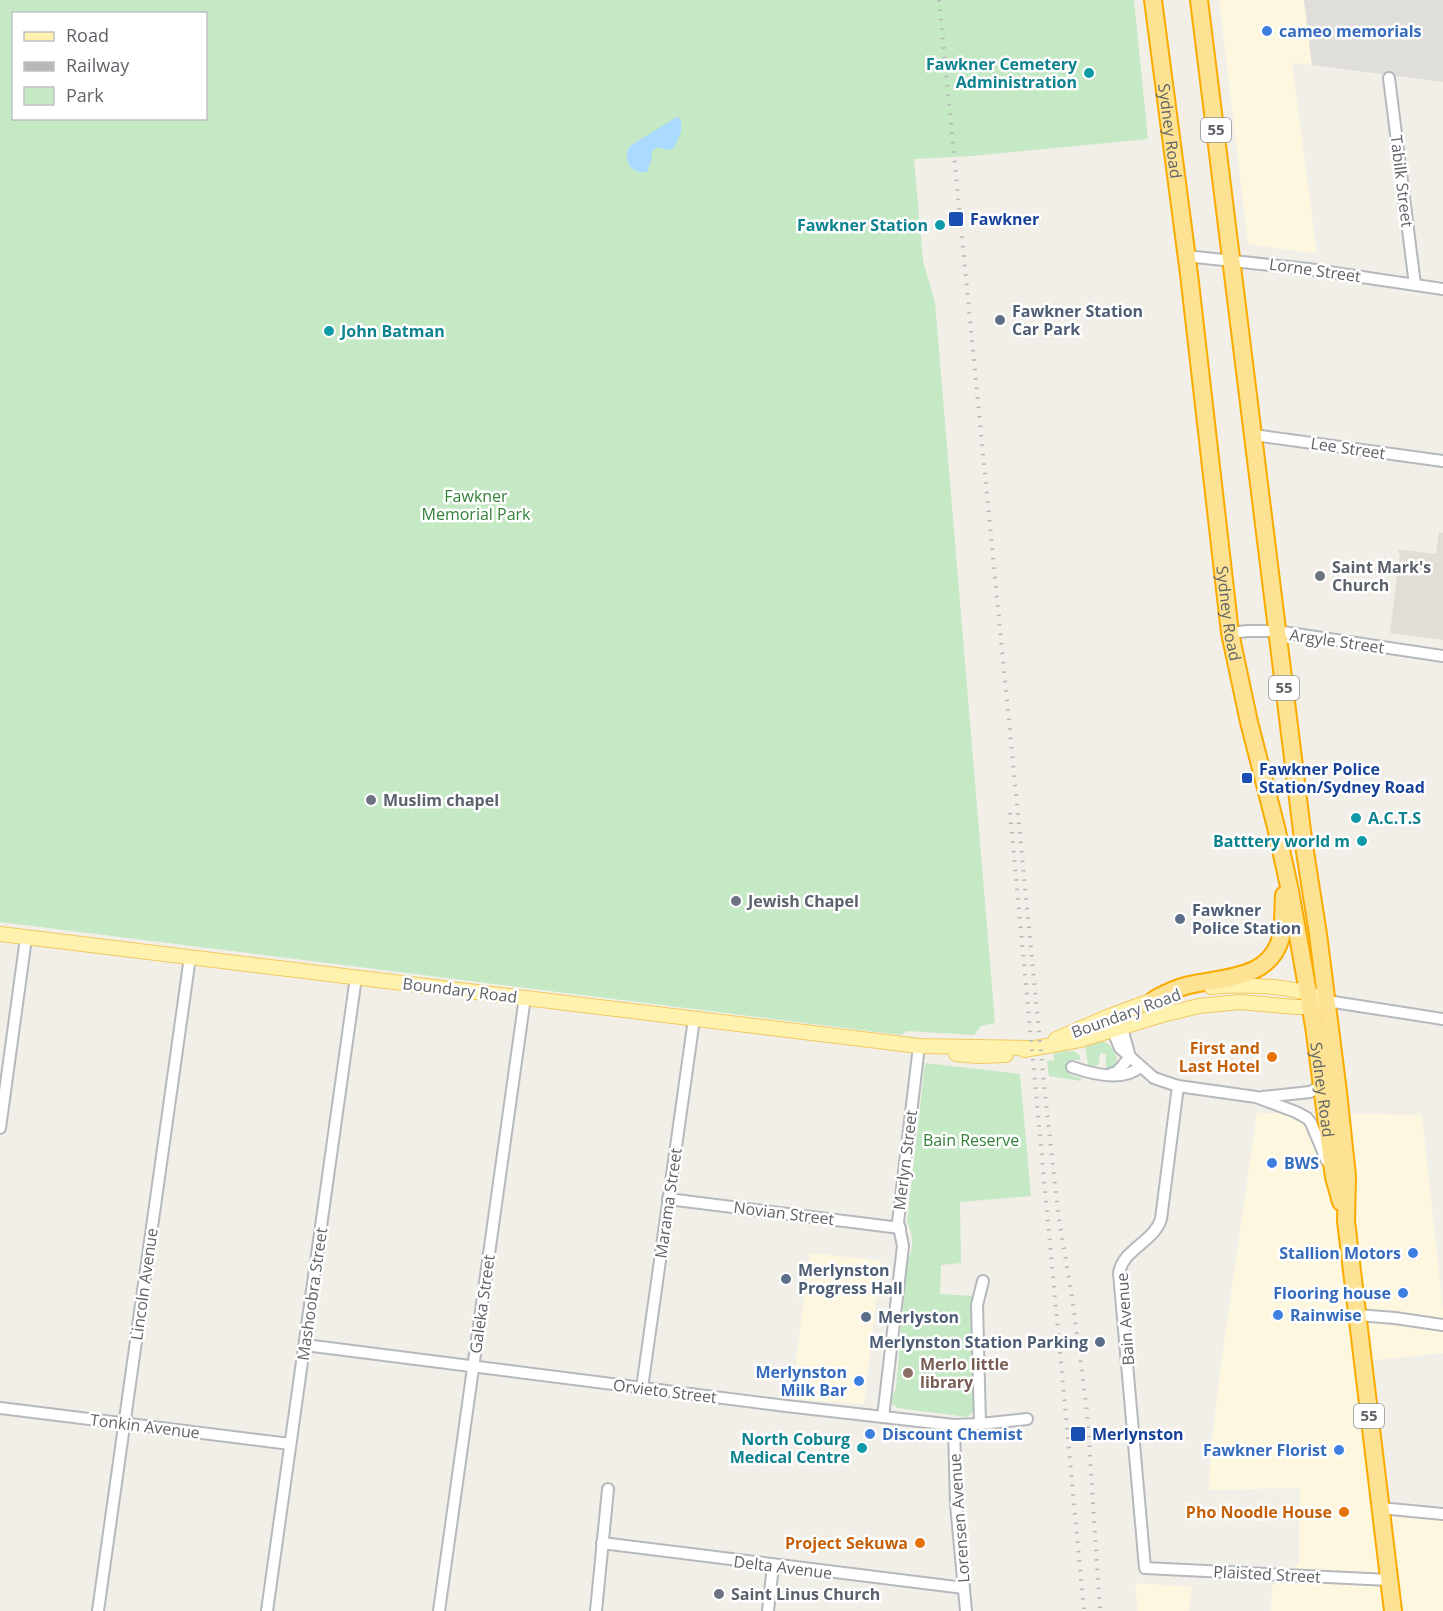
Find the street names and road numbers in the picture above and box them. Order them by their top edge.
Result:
street label: Sydney Road [1153,82,1187,180]
road number: 55 [1201,118,1231,142]
street label: Tabilk Street [1385,134,1419,229]
street label: Lorne Street [1268,253,1362,287]
street label: Lee Street [1309,432,1387,464]
street label: Sydney Road [1211,565,1247,663]
street label: Argyle Street [1288,623,1386,659]
road number: 55 [1269,676,1299,700]
street label: Boundary Road [402,972,518,1008]
street label: Boundary Road [1068,983,1184,1043]
street label: Sydney Road [1305,1041,1340,1139]
street label: Merlyn Street [888,1108,922,1211]
street label: Marama Street [649,1146,687,1260]
street label: Novian Street [732,1196,836,1230]
street label: Lincoln Avenue [125,1226,163,1342]
street label: Mashoobra Street [292,1226,332,1362]
street label: Galeka Street [464,1253,500,1355]
street label: Bain Avenue [1111,1272,1139,1366]
street label: Orvieto Street [612,1374,718,1408]
road number: 55 [1354,1404,1384,1428]
street label: Tonkin Avenue [89,1408,201,1444]
street label: Lorensen Avenue [944,1453,974,1583]
street label: Delta Avenue [732,1550,834,1584]
street label: Plaisted Street [1213,1560,1322,1588]

